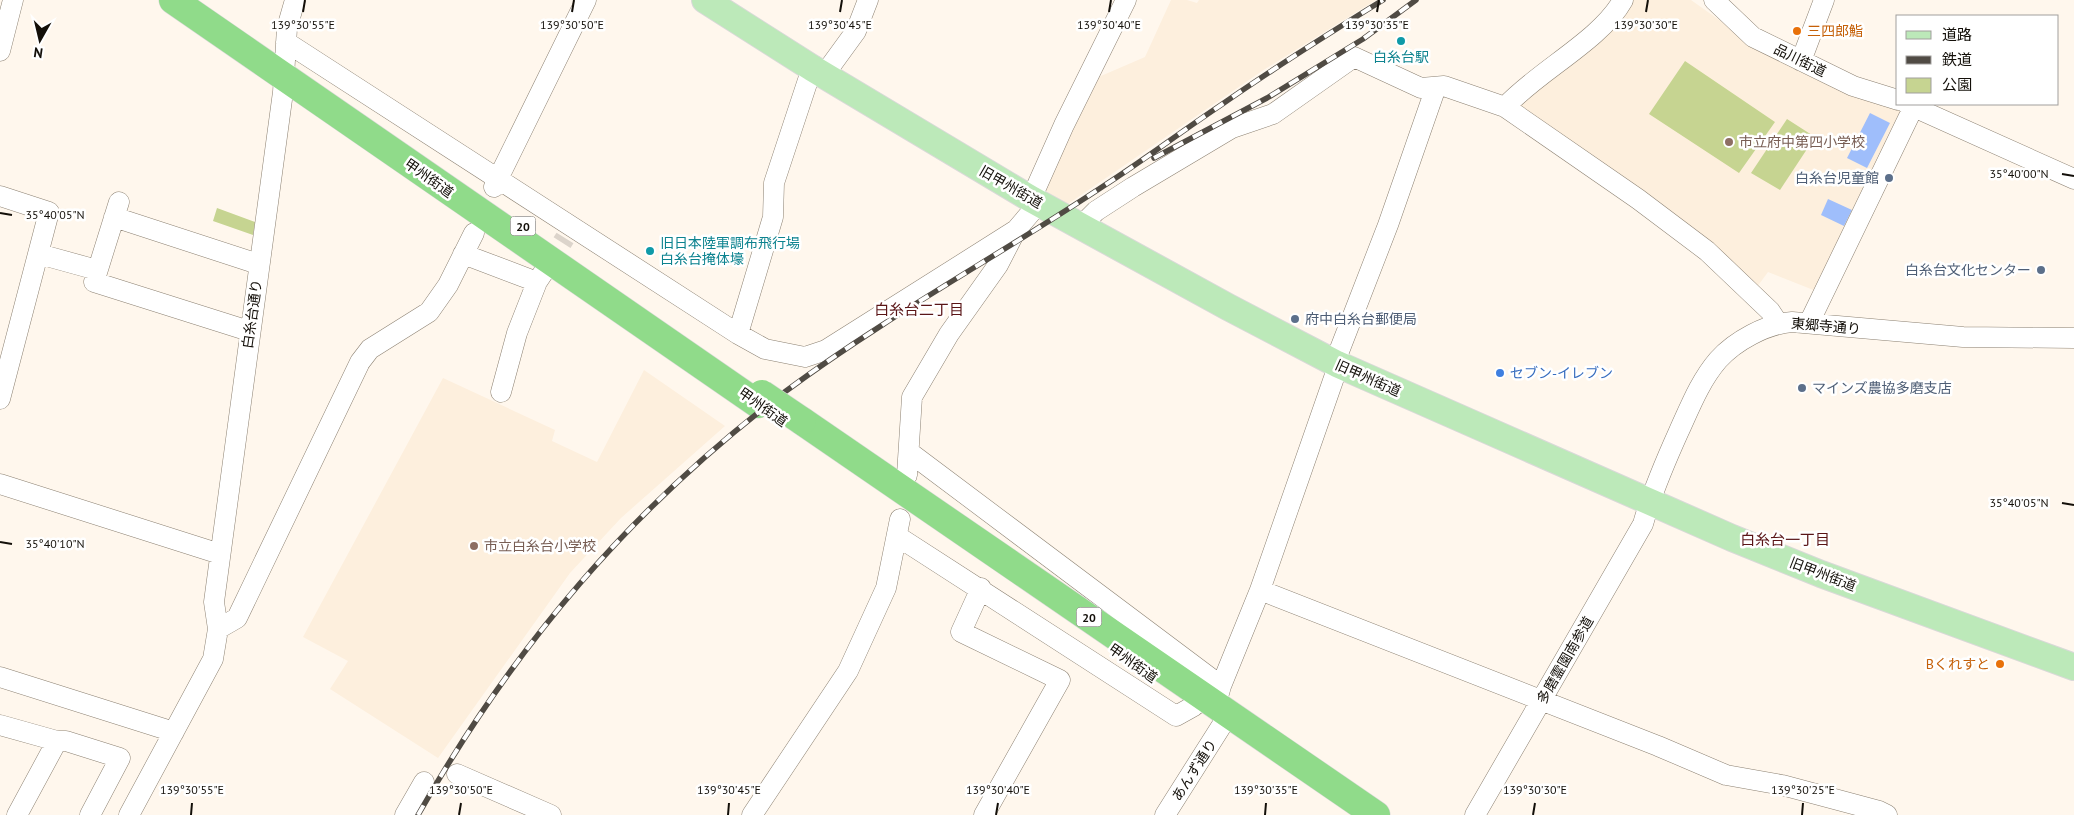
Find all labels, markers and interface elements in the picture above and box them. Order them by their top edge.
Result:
north arrow [15,15,65,65]
legend [1896,15,2059,105]
text: 139°30'55"E [271,17,335,32]
text: 139°30'50"E [540,17,604,32]
text: 139°30'45"E [808,17,872,32]
text: 139°30'40"E [1077,17,1141,32]
text: 139°30'35"E [1345,17,1409,32]
text: 139°30'30"E [1614,17,1678,32]
place label: 三四郎鮨 [1807,22,1863,40]
marker: 三四郎鮨 [1791,25,1803,37]
text: 道路 [1942,25,1972,44]
marker: 白糸台駅 [1395,35,1407,47]
street label: 品川街道 [1771,40,1829,80]
text: N [32,43,44,62]
place label: 白糸台駅 [1373,48,1429,66]
text: 鉄道 [1942,50,1972,69]
text: 公園 [1942,75,1972,94]
place label: 市立府中第四小学校 [1739,133,1865,151]
marker: 市立府中第四小学校 [1723,136,1735,148]
street label: 甲州街道 [401,155,457,201]
street label: 旧甲州街道 [976,162,1046,212]
text: 35°40'00"N [1989,166,2049,181]
place label: 白糸台児童館 [1795,169,1879,187]
marker: 白糸台児童館 [1883,172,1895,184]
text: 35°40'05"N [25,207,85,222]
road number: 20 [510,217,536,236]
place label: 旧日本陸軍調布飛行場 白糸台掩体壕 [660,234,800,268]
marker: 旧日本陸軍調布飛行場 白糸台掩体壕 [644,245,656,257]
place label: 白糸台文化センター [1905,261,2031,279]
marker: 白糸台文化センター [2035,264,2047,276]
street label: 白糸台通り [238,278,266,350]
district label: 白糸台二丁目 [874,300,964,319]
place label: 府中白糸台郵便局 [1305,310,1417,328]
marker: 府中白糸台郵便局 [1289,313,1301,325]
street label: 東郷寺通り [1790,314,1862,338]
street label: 旧甲州街道 [1332,356,1404,400]
place label: セブン-イレブン [1510,364,1613,382]
marker: セブン-イレブン [1494,367,1506,379]
place label: マインズ農協多磨支店 [1812,379,1952,397]
marker: マインズ農協多磨支店 [1796,382,1808,394]
street label: 甲州街道 [735,384,791,430]
text: 35°40'05"N [1989,495,2049,510]
district label: 白糸台一丁目 [1740,530,1830,549]
text: 35°40'10"N [25,536,85,551]
place label: 市立白糸台小学校 [484,537,596,555]
marker: 市立白糸台小学校 [468,540,480,552]
street label: 旧甲州街道 [1787,553,1859,595]
road number: 20 [1076,608,1102,626]
street label: 多磨霊園南参道 [1533,613,1597,707]
street label: 甲州街道 [1105,640,1161,686]
place label: Bくれすと [1926,655,1990,673]
marker: Bくれすと [1994,658,2006,670]
street label: あんず通り [1167,736,1221,804]
text: 139°30'55"E [160,782,224,797]
text: 139°30'50"E [429,782,493,797]
text: 139°30'45"E [697,782,761,797]
text: 139°30'40"E [966,782,1030,797]
text: 139°30'35"E [1234,782,1298,797]
text: 139°30'30"E [1503,782,1567,797]
text: 139°30'25"E [1771,782,1835,797]

